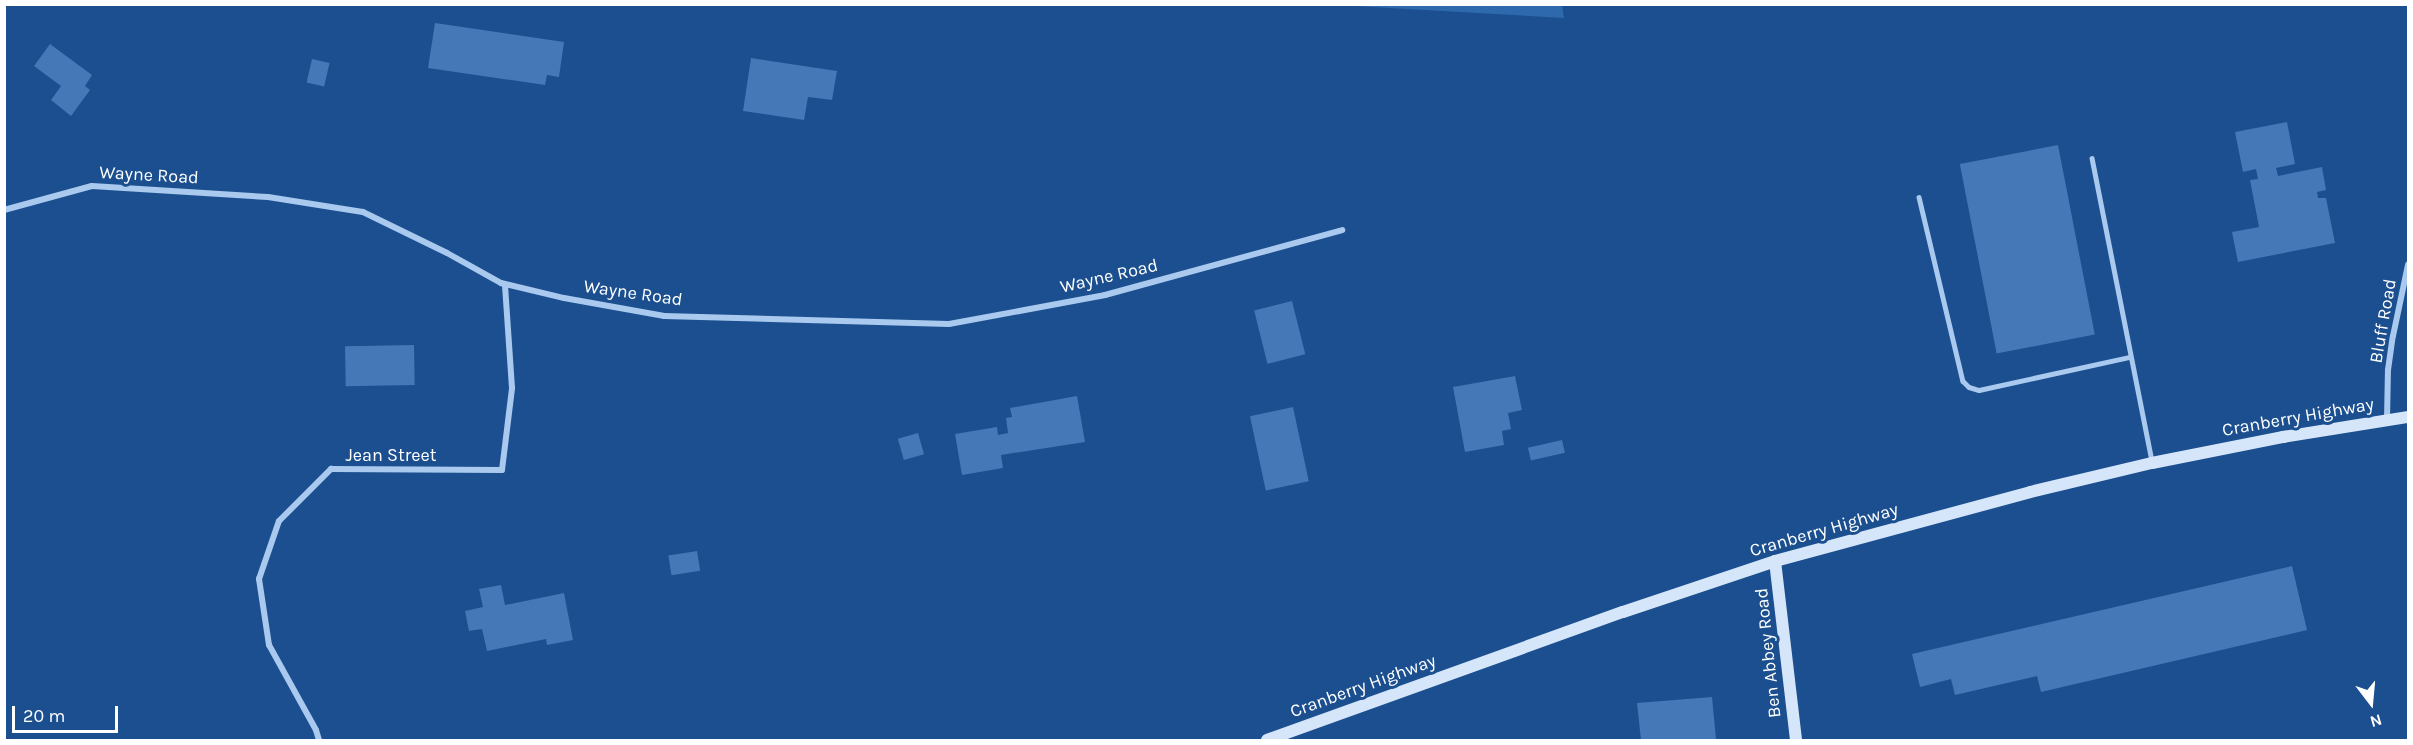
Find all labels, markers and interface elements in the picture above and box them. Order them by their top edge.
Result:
street label: Wayne Road [99,162,199,188]
street label: Wayne Road [1058,254,1160,298]
street label: Wayne Road [582,275,684,311]
street label: Bluff Road [2365,277,2401,365]
street label: Cranberry Highway [2220,393,2376,441]
street label: Jean Street [346,444,436,466]
street label: Cranberry Highway [1747,498,1901,562]
street label: Ben Abbey Road [1750,587,1786,719]
street label: Cranberry Highway [1287,650,1439,722]
north arrow [2341,673,2401,733]
scale bar [15,694,122,732]
text: 20 m [23,705,65,727]
text: N [2368,710,2384,731]

